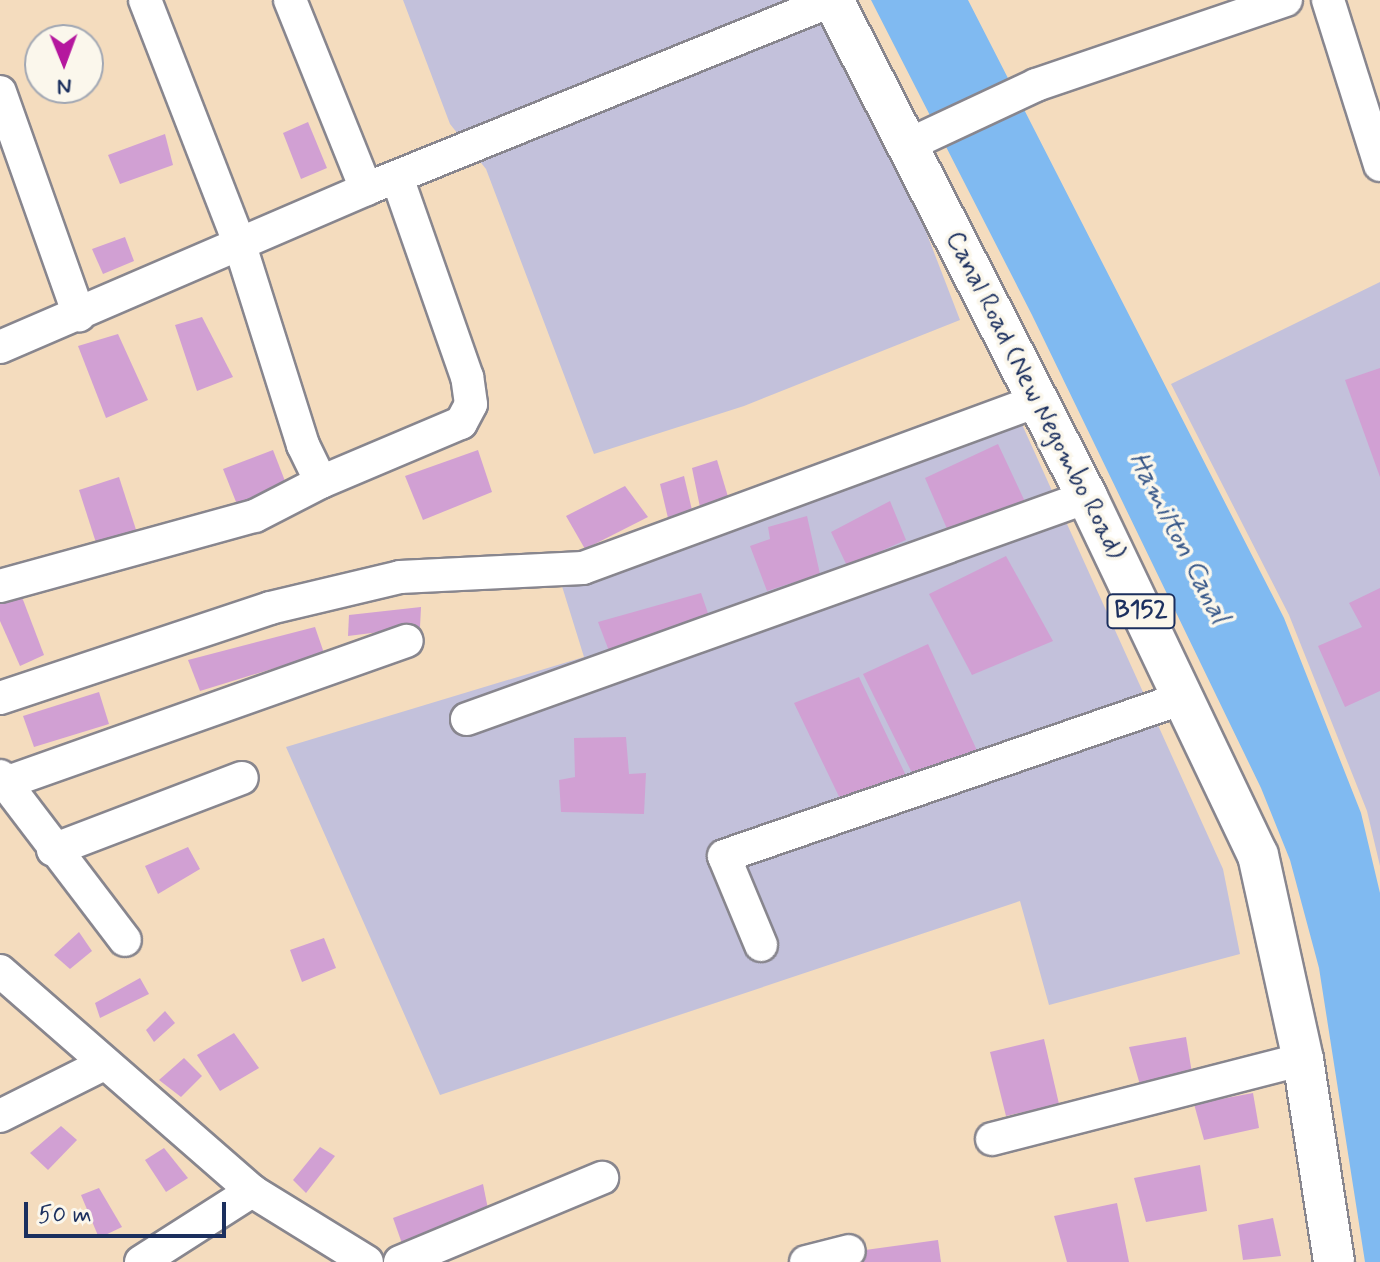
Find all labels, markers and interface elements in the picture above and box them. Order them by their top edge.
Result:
north arrow [24,24,104,104]
text: N [57,72,72,100]
street label: Canal Road (New Negombo Road) [937,226,1131,566]
water label: Hamilton Canal [1120,446,1236,630]
road number: B152 [1105,591,1177,631]
scale bar [28,1186,230,1236]
text: 50 m [38,1200,92,1231]

